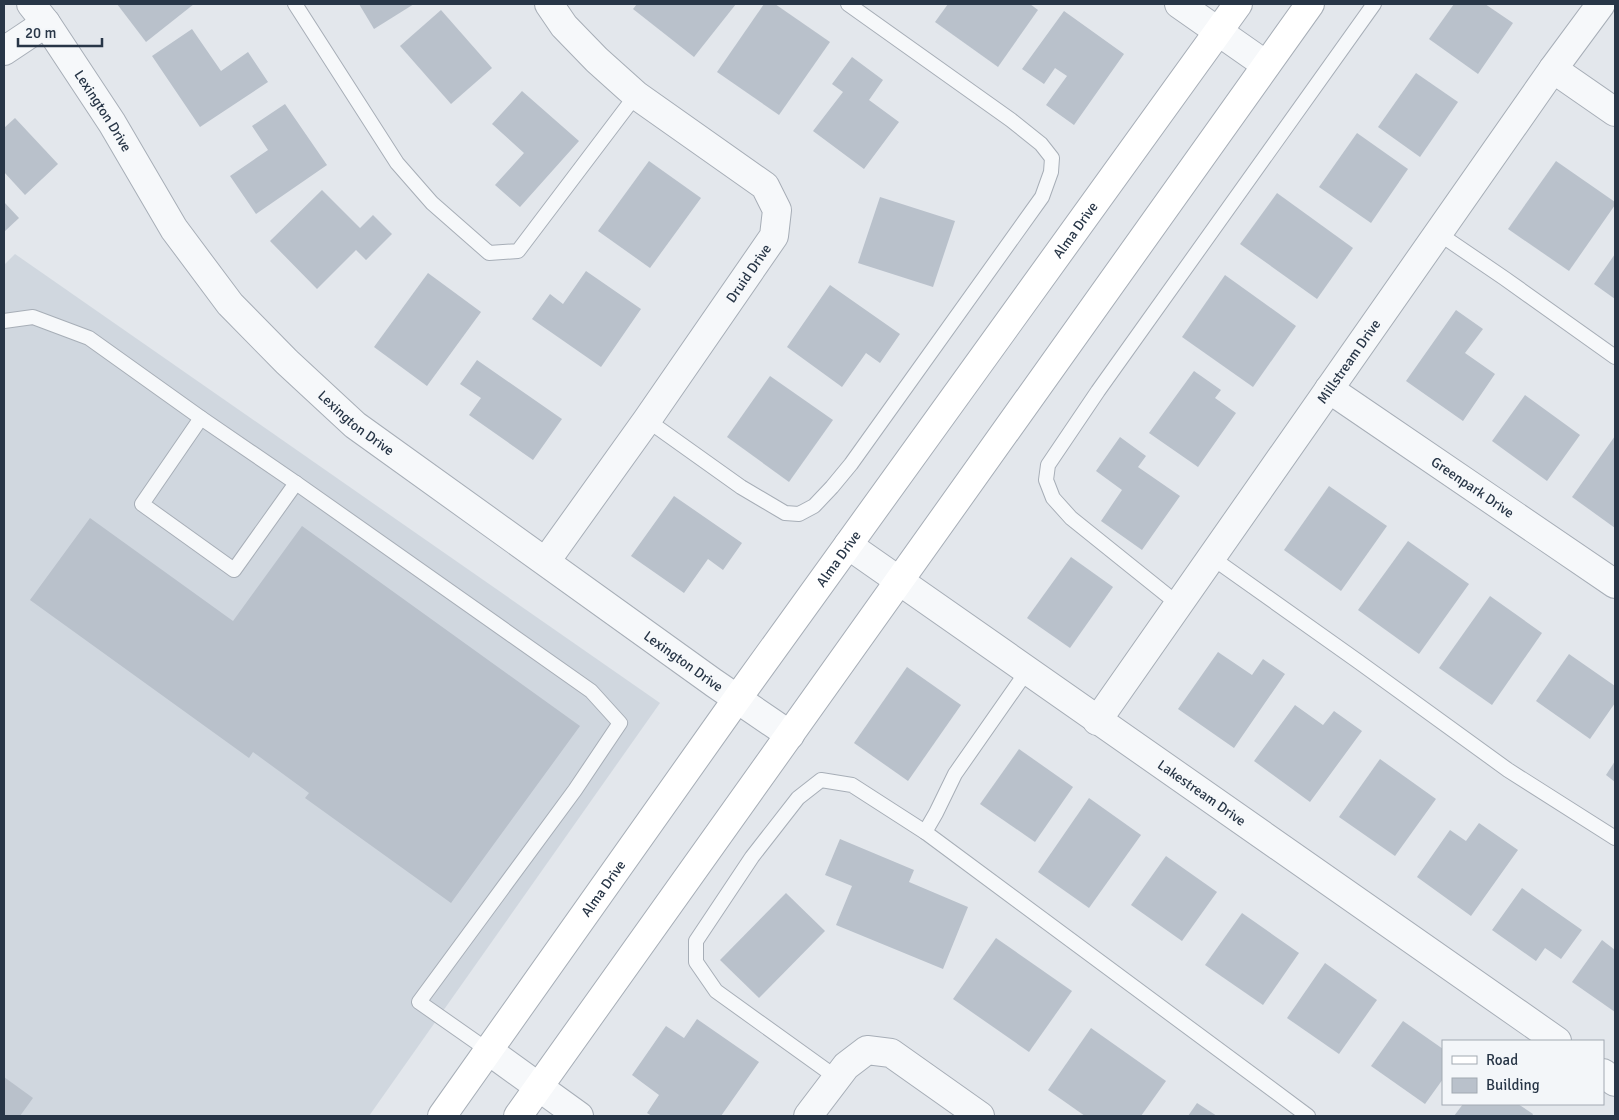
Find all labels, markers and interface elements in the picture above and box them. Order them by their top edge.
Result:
scale bar [18,15,101,47]
text: 20 m [25,24,56,42]
street label: Lexington Drive [71,67,135,155]
street label: Alma Drive [1049,199,1101,261]
street label: Druid Drive [722,240,775,306]
street label: Millstream Drive [1313,316,1384,407]
street label: Lexington Drive [315,387,398,459]
street label: Greenpark Drive [1428,453,1518,521]
street label: Alma Drive [812,527,864,590]
street label: Lexington Drive [641,627,726,695]
street label: Lakestream Drive [1155,756,1249,829]
street label: Alma Drive [577,857,629,920]
legend [1442,1040,1604,1105]
text: Road [1486,1051,1518,1069]
text: Building [1486,1076,1540,1094]

